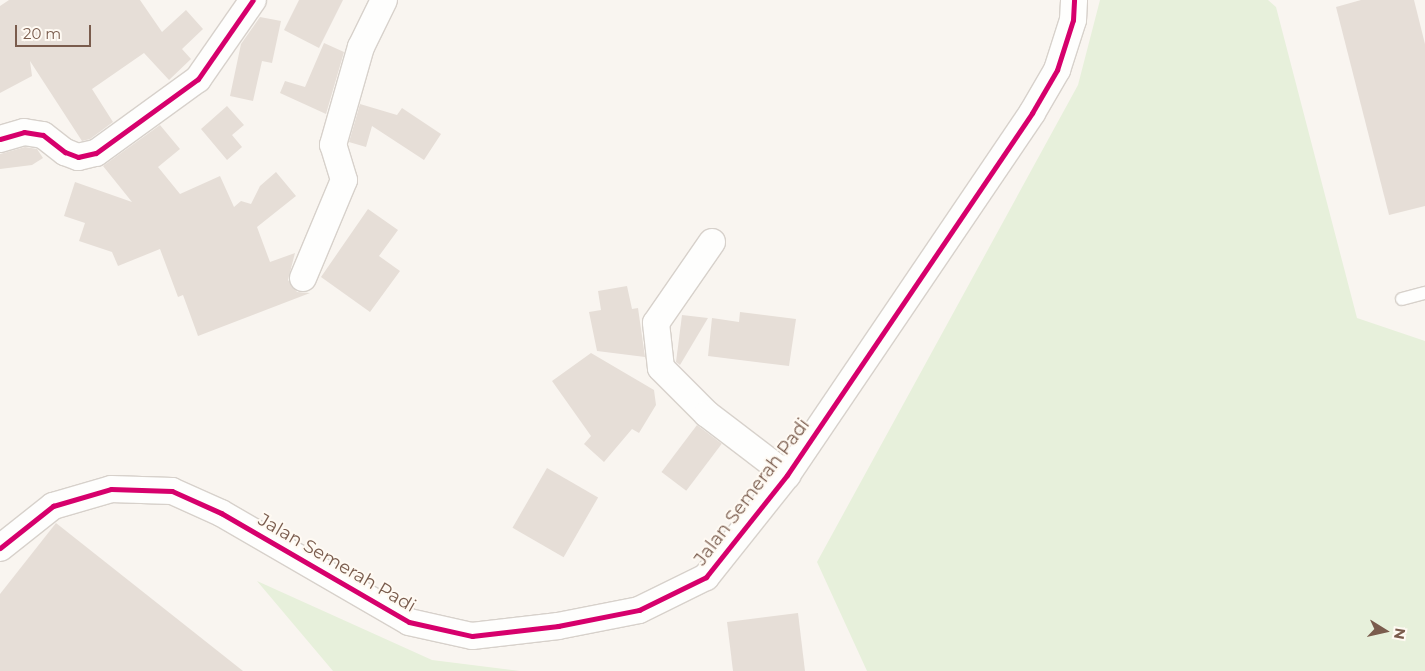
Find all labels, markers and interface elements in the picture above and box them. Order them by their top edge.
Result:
scale bar [18,15,94,47]
text: 20 m [23,24,61,43]
street label: Jalan Semerah Padi [690,414,814,570]
street label: Jalan Semerah Padi [254,509,420,617]
north arrow [1360,606,1410,656]
text: N [1390,626,1410,641]

